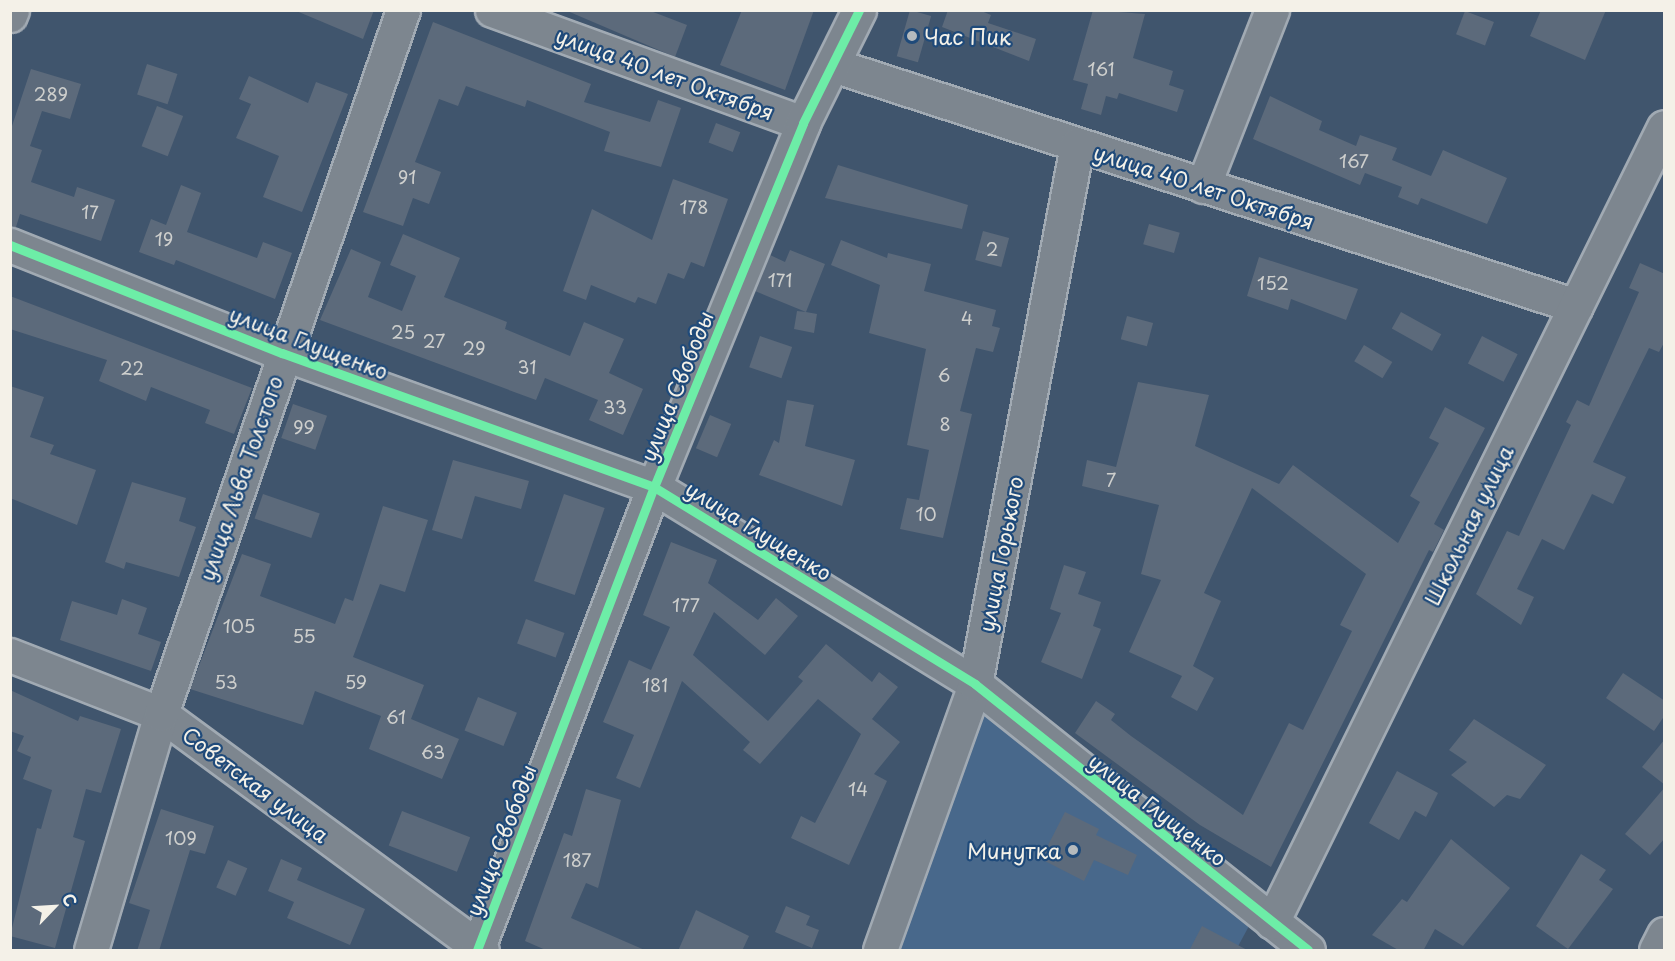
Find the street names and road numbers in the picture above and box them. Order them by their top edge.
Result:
street label: улица 40 лет Октября [552,21,778,125]
street label: улица 40 лет Октября [1090,138,1318,234]
street label: улица Глущенко [226,300,392,384]
street label: улица Свободы [634,307,718,465]
street label: улица Льва Толстого [193,372,287,584]
street label: Школьная улица [1418,441,1518,609]
street label: улица Горького [972,473,1028,635]
street label: улица Глущенко [681,475,837,585]
street label: Советская улица [178,721,334,847]
street label: улица Глущенко [1084,747,1232,871]
street label: улица Свободы [459,760,541,920]

